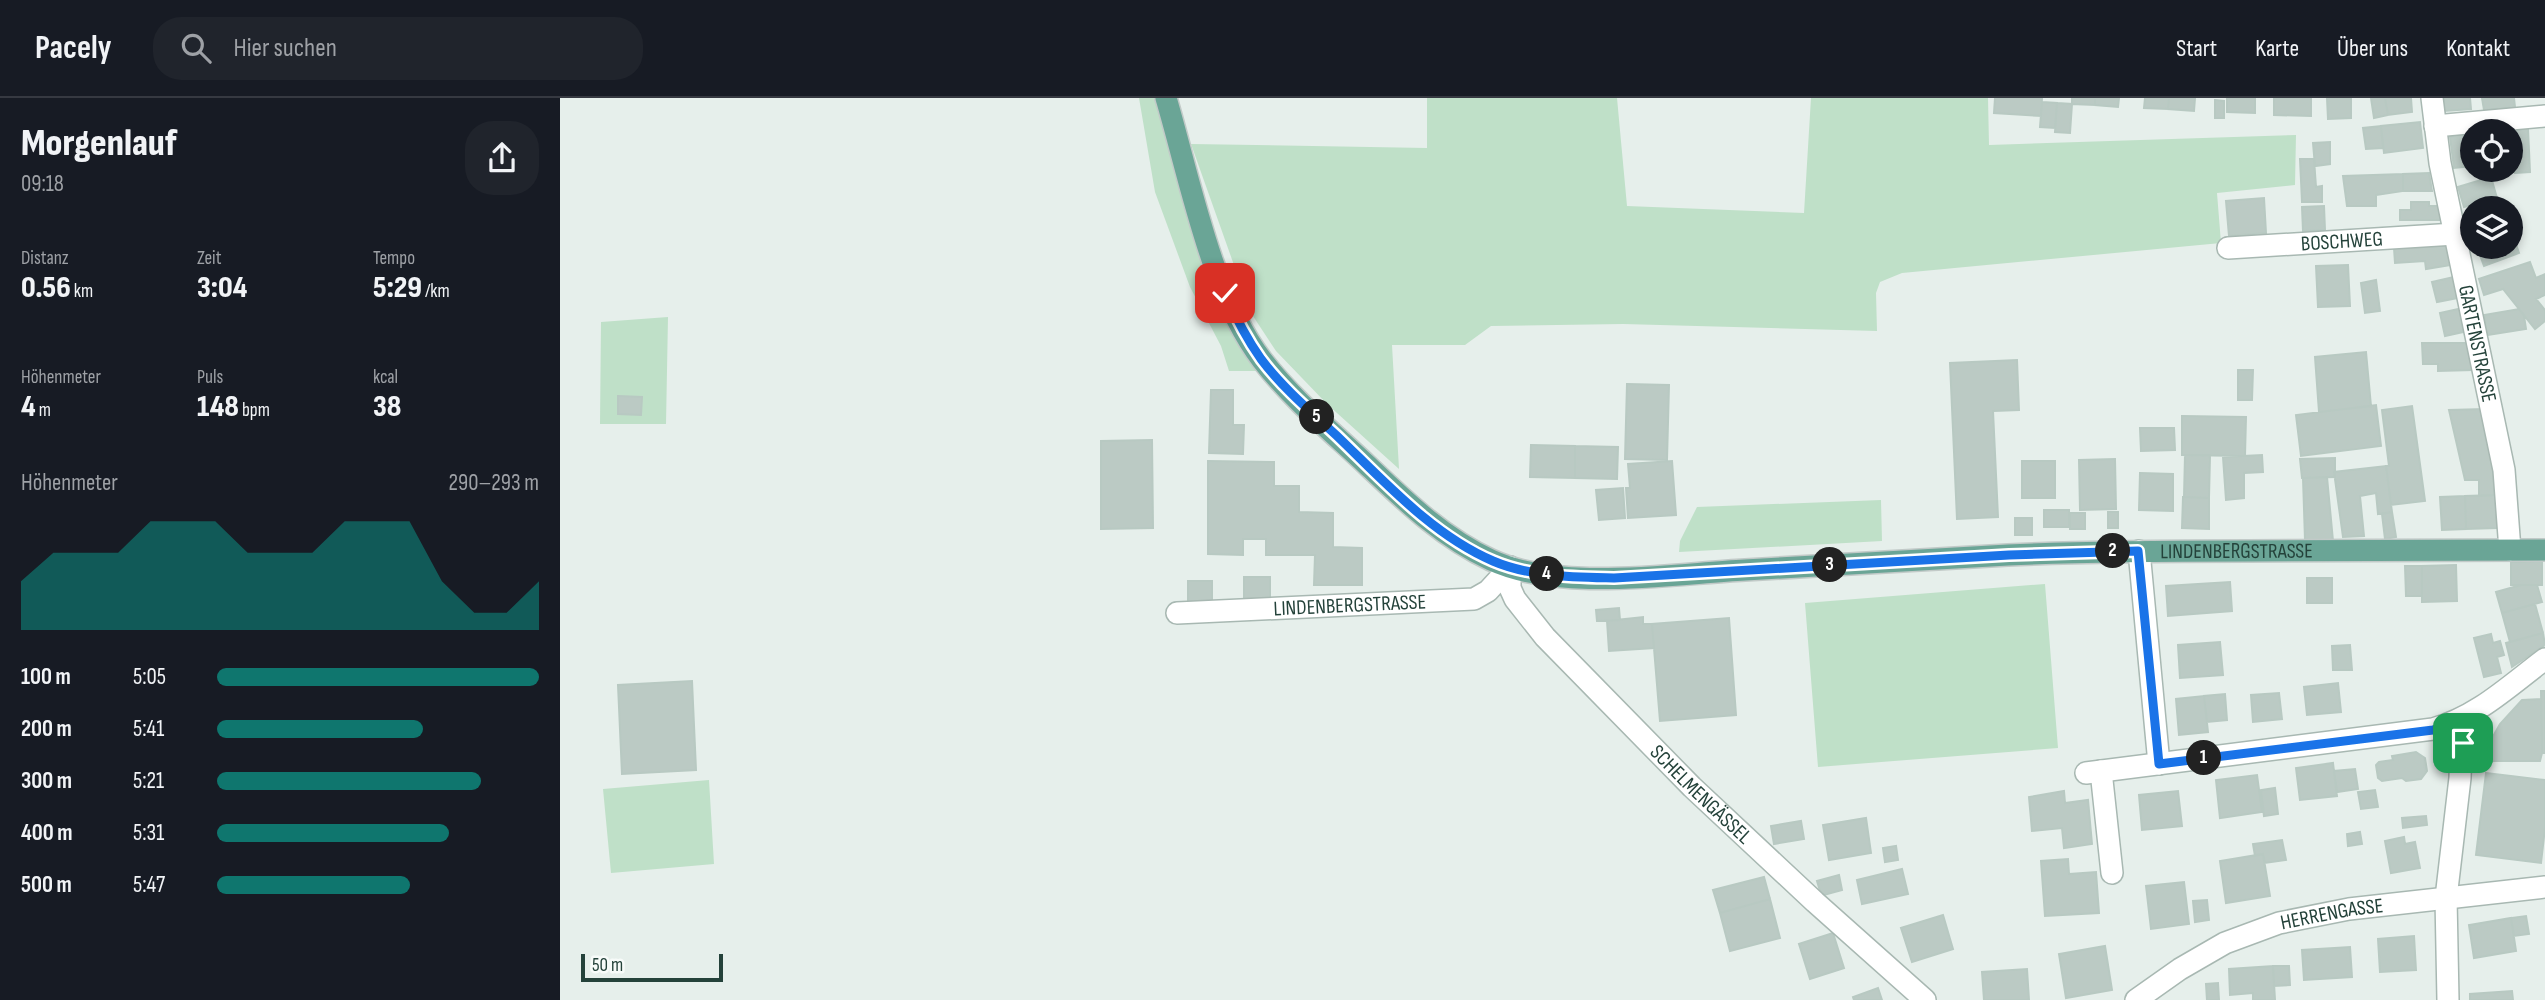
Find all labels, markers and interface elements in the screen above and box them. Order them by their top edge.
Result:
search box [153,17,643,80]
text: Pacely [35,28,111,68]
icon: search [177,29,215,67]
text: Hier suchen [233,33,337,64]
text: Start [2176,34,2217,63]
text: Karte [2255,34,2299,63]
text: Über uns [2337,34,2408,63]
text: Kontakt [2446,34,2510,63]
map controls [2460,119,2523,259]
button: locate [2460,119,2523,182]
text: Morgenlauf [21,121,177,166]
button: share [465,121,539,195]
text: 09:18 [21,170,64,198]
button: layers [2460,196,2523,259]
street label: BOSCHWEG [2300,226,2384,256]
text: Distanz [21,247,69,270]
text: Zeit [197,247,221,270]
text: Tempo [373,247,415,270]
pin [1195,263,1255,323]
text: 0.56 [21,270,71,306]
text: 3:04 [197,270,247,306]
text: 5:29 [373,270,422,306]
icon: check [1206,274,1244,312]
text: km [71,280,93,303]
text: /km [422,280,450,303]
street label: GARTENSTRASSE [2453,283,2502,405]
text: Höhenmeter [21,366,101,389]
text: Puls [197,366,223,389]
text: kcal [373,366,398,389]
text: 4 [21,389,36,425]
text: 148 [197,389,239,425]
text: 38 [373,389,401,425]
text: m [36,399,51,422]
text: bpm [239,399,270,422]
pin: 5 [1300,400,1334,434]
text: 5 [1312,405,1321,428]
text: Höhenmeter [21,469,118,497]
text: 290–293 m [449,469,539,497]
pin: 2 [2096,533,2130,568]
street label: LINDENBERGSTRASSE [2160,538,2313,564]
text: 2 [2108,539,2117,562]
pin: 3 [1812,547,1848,582]
text: 3 [1825,553,1834,576]
pin: 4 [1530,556,1564,592]
text: 4 [1542,562,1551,585]
street label: LINDENBERGSTRASSE [1273,589,1427,621]
text: 100 m [21,663,71,691]
text: 5:05 [133,663,166,691]
pin [2433,713,2493,773]
text: 200 m [21,715,72,743]
text: 5:41 [133,715,164,743]
icon: arrive [2444,724,2482,762]
street label: SCHELMENGÄSSEL [1645,740,1757,849]
pin: 1 [2186,740,2222,776]
text: 1 [2200,746,2207,769]
text: 300 m [21,767,72,795]
text: 5:21 [133,767,164,795]
text: 400 m [21,819,72,847]
text: 5:31 [133,819,164,847]
text: 500 m [21,871,72,899]
text: 5:47 [133,871,165,899]
street label: HERRENGASSE [2278,893,2384,935]
scale bar [581,951,723,983]
text: 50 m [592,954,623,977]

